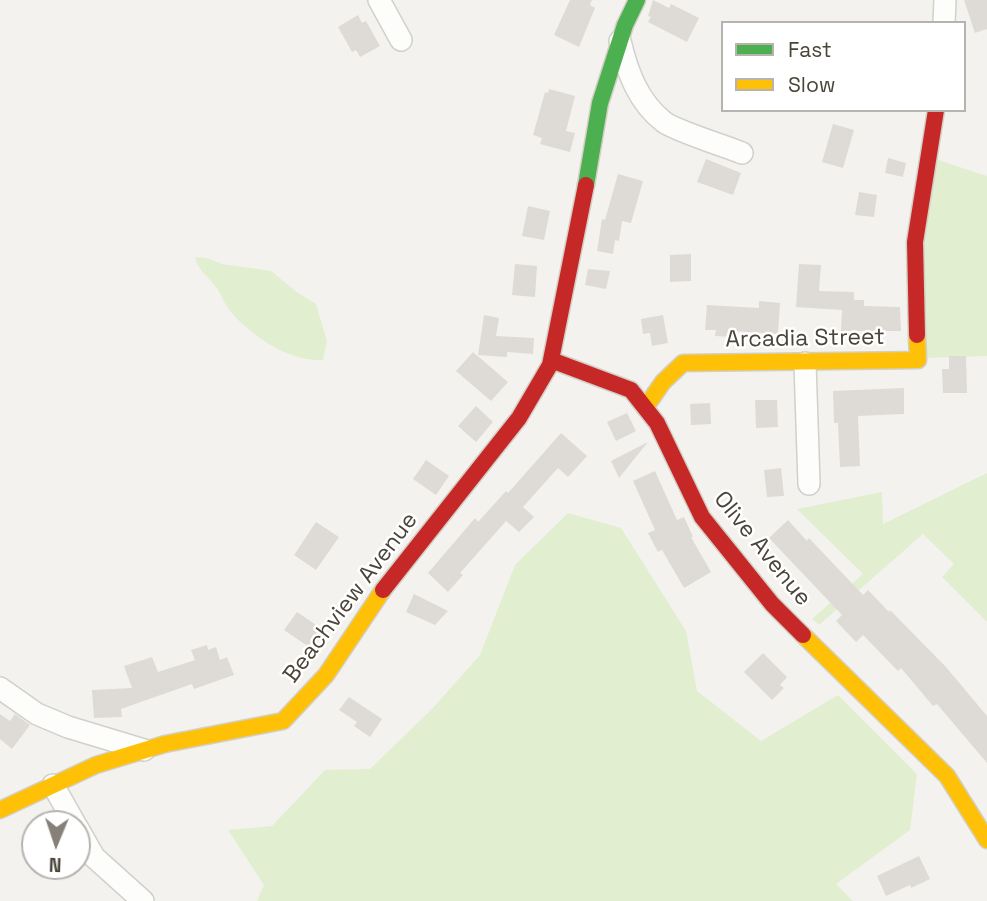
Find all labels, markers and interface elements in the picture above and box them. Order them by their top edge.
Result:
legend [721,21,966,112]
text: Fast [788,36,832,63]
text: Slow [788,71,836,98]
street label: Arcadia Street [725,324,885,354]
street label: Olive Avenue [707,486,817,612]
street label: Beachview Avenue [278,507,424,689]
north arrow [21,810,91,880]
text: N [49,852,62,877]

